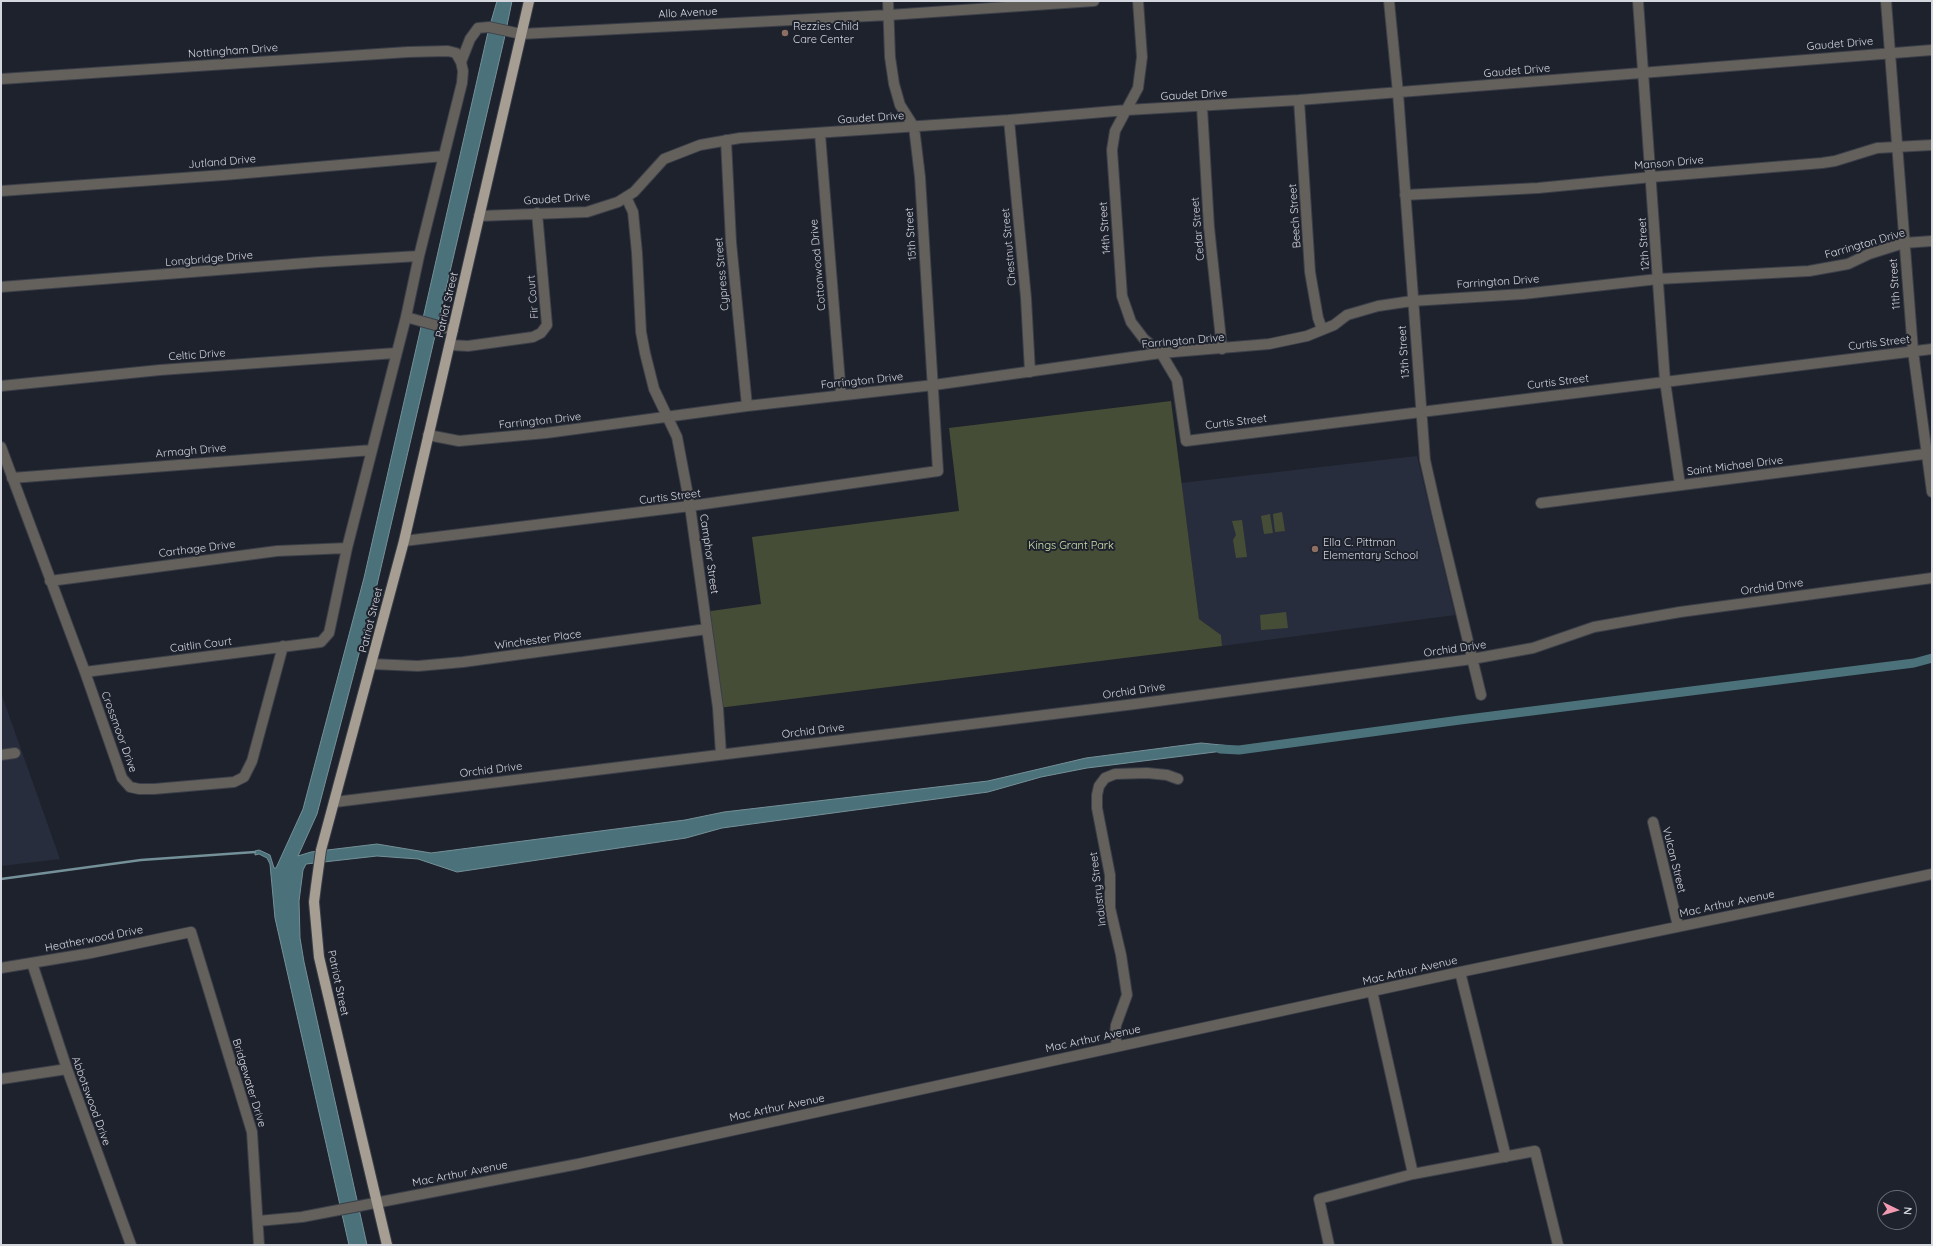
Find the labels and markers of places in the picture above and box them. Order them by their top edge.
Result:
place label: Rezzies Child Care Center [793,20,859,46]
marker: Rezzies Child Care Center [780,28,790,38]
place label: Ella C. Pittman Elementary School [1323,536,1418,562]
marker: Ella C. Pittman Elementary School [1310,544,1320,554]

